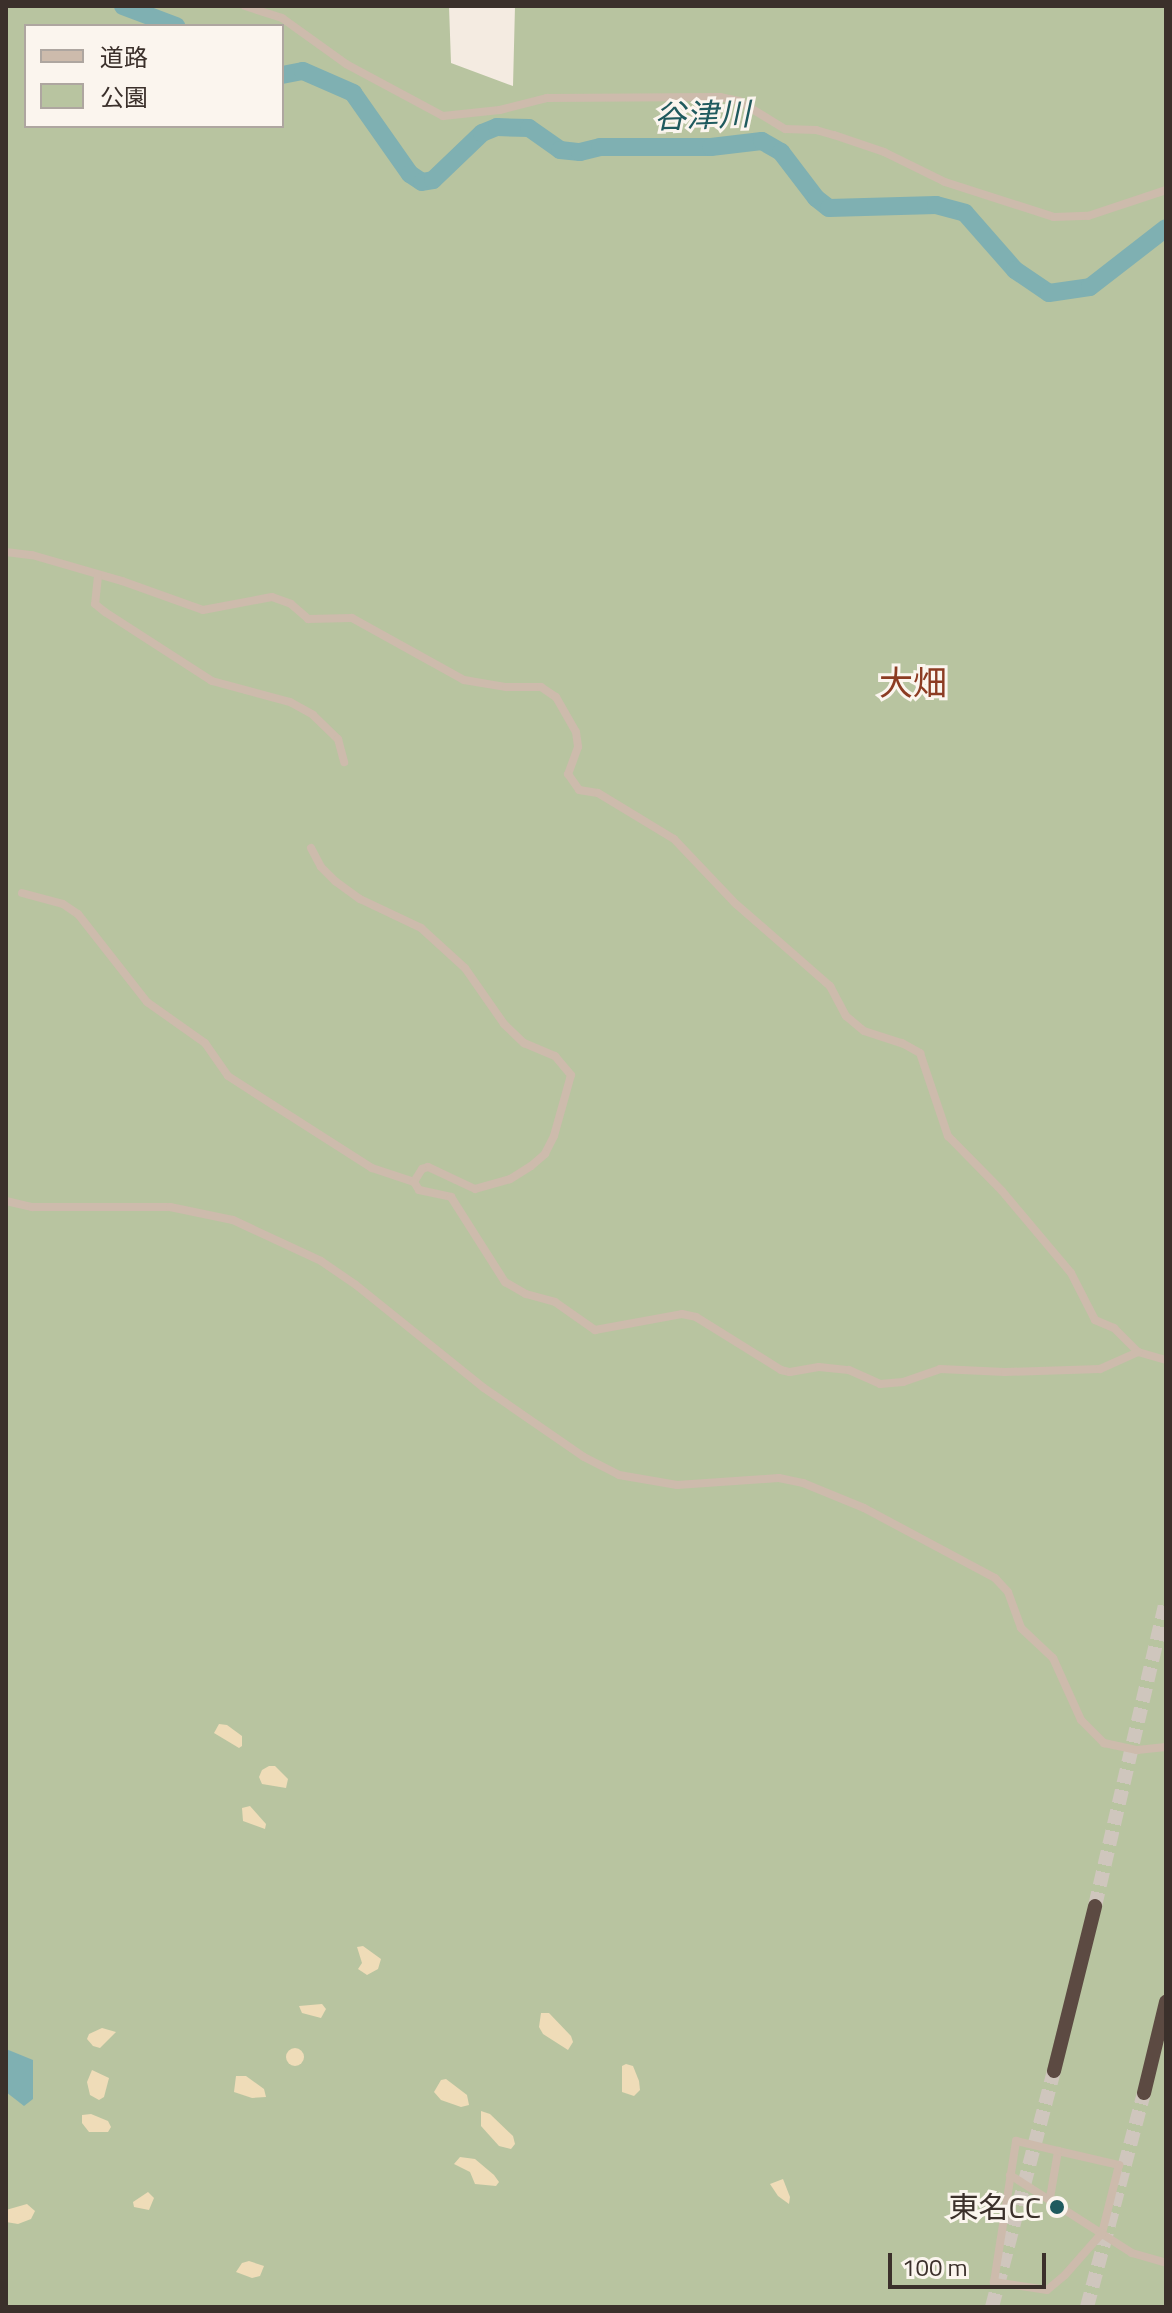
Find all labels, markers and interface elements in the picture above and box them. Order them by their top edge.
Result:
legend [24,24,284,128]
text: 道路 [100,39,148,75]
text: 公園 [100,79,148,115]
water label: 谷津川 [653,94,751,136]
district label: 大畑 [879,663,947,703]
place label: 東名CC [949,2189,1041,2225]
marker: 東名CC [1048,2198,1066,2216]
scale bar [892,2237,1050,2287]
text: 100 m [902,2249,968,2285]

